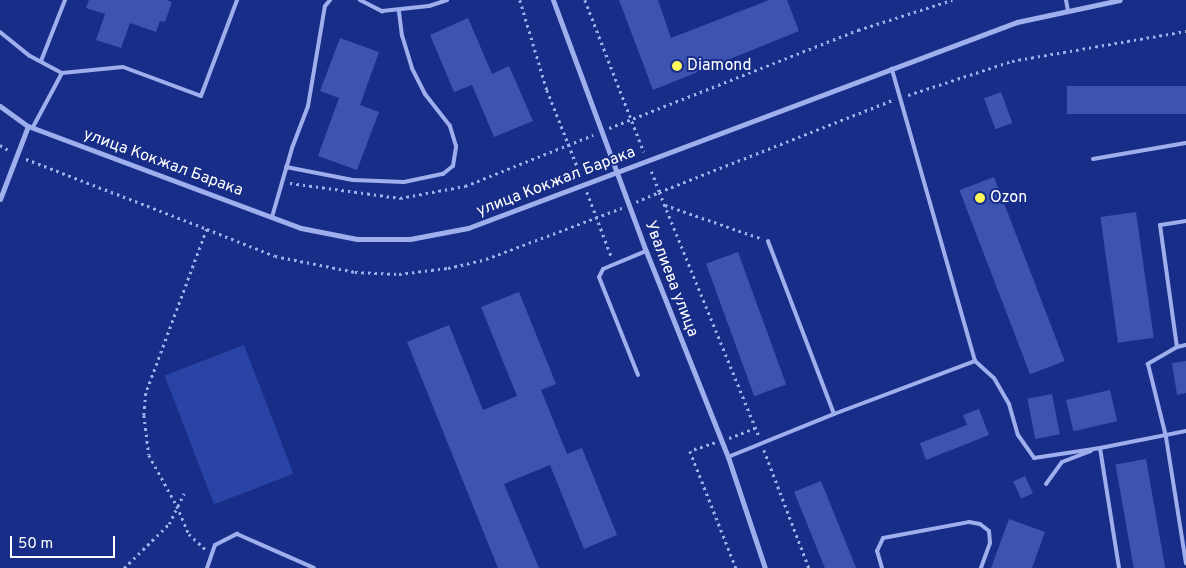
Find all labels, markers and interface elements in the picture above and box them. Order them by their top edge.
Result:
place label: Diamond [687,56,751,76]
marker: Diamond [671,60,683,72]
street label: улица Кокжал Барака [81,125,245,201]
street label: улица Кокжал Барака [474,143,638,221]
place label: Ozon [990,188,1027,208]
marker: Ozon [974,192,986,204]
street label: Увалиева улица [640,218,702,340]
scale bar [12,526,118,558]
text: 50 m [18,535,53,554]

